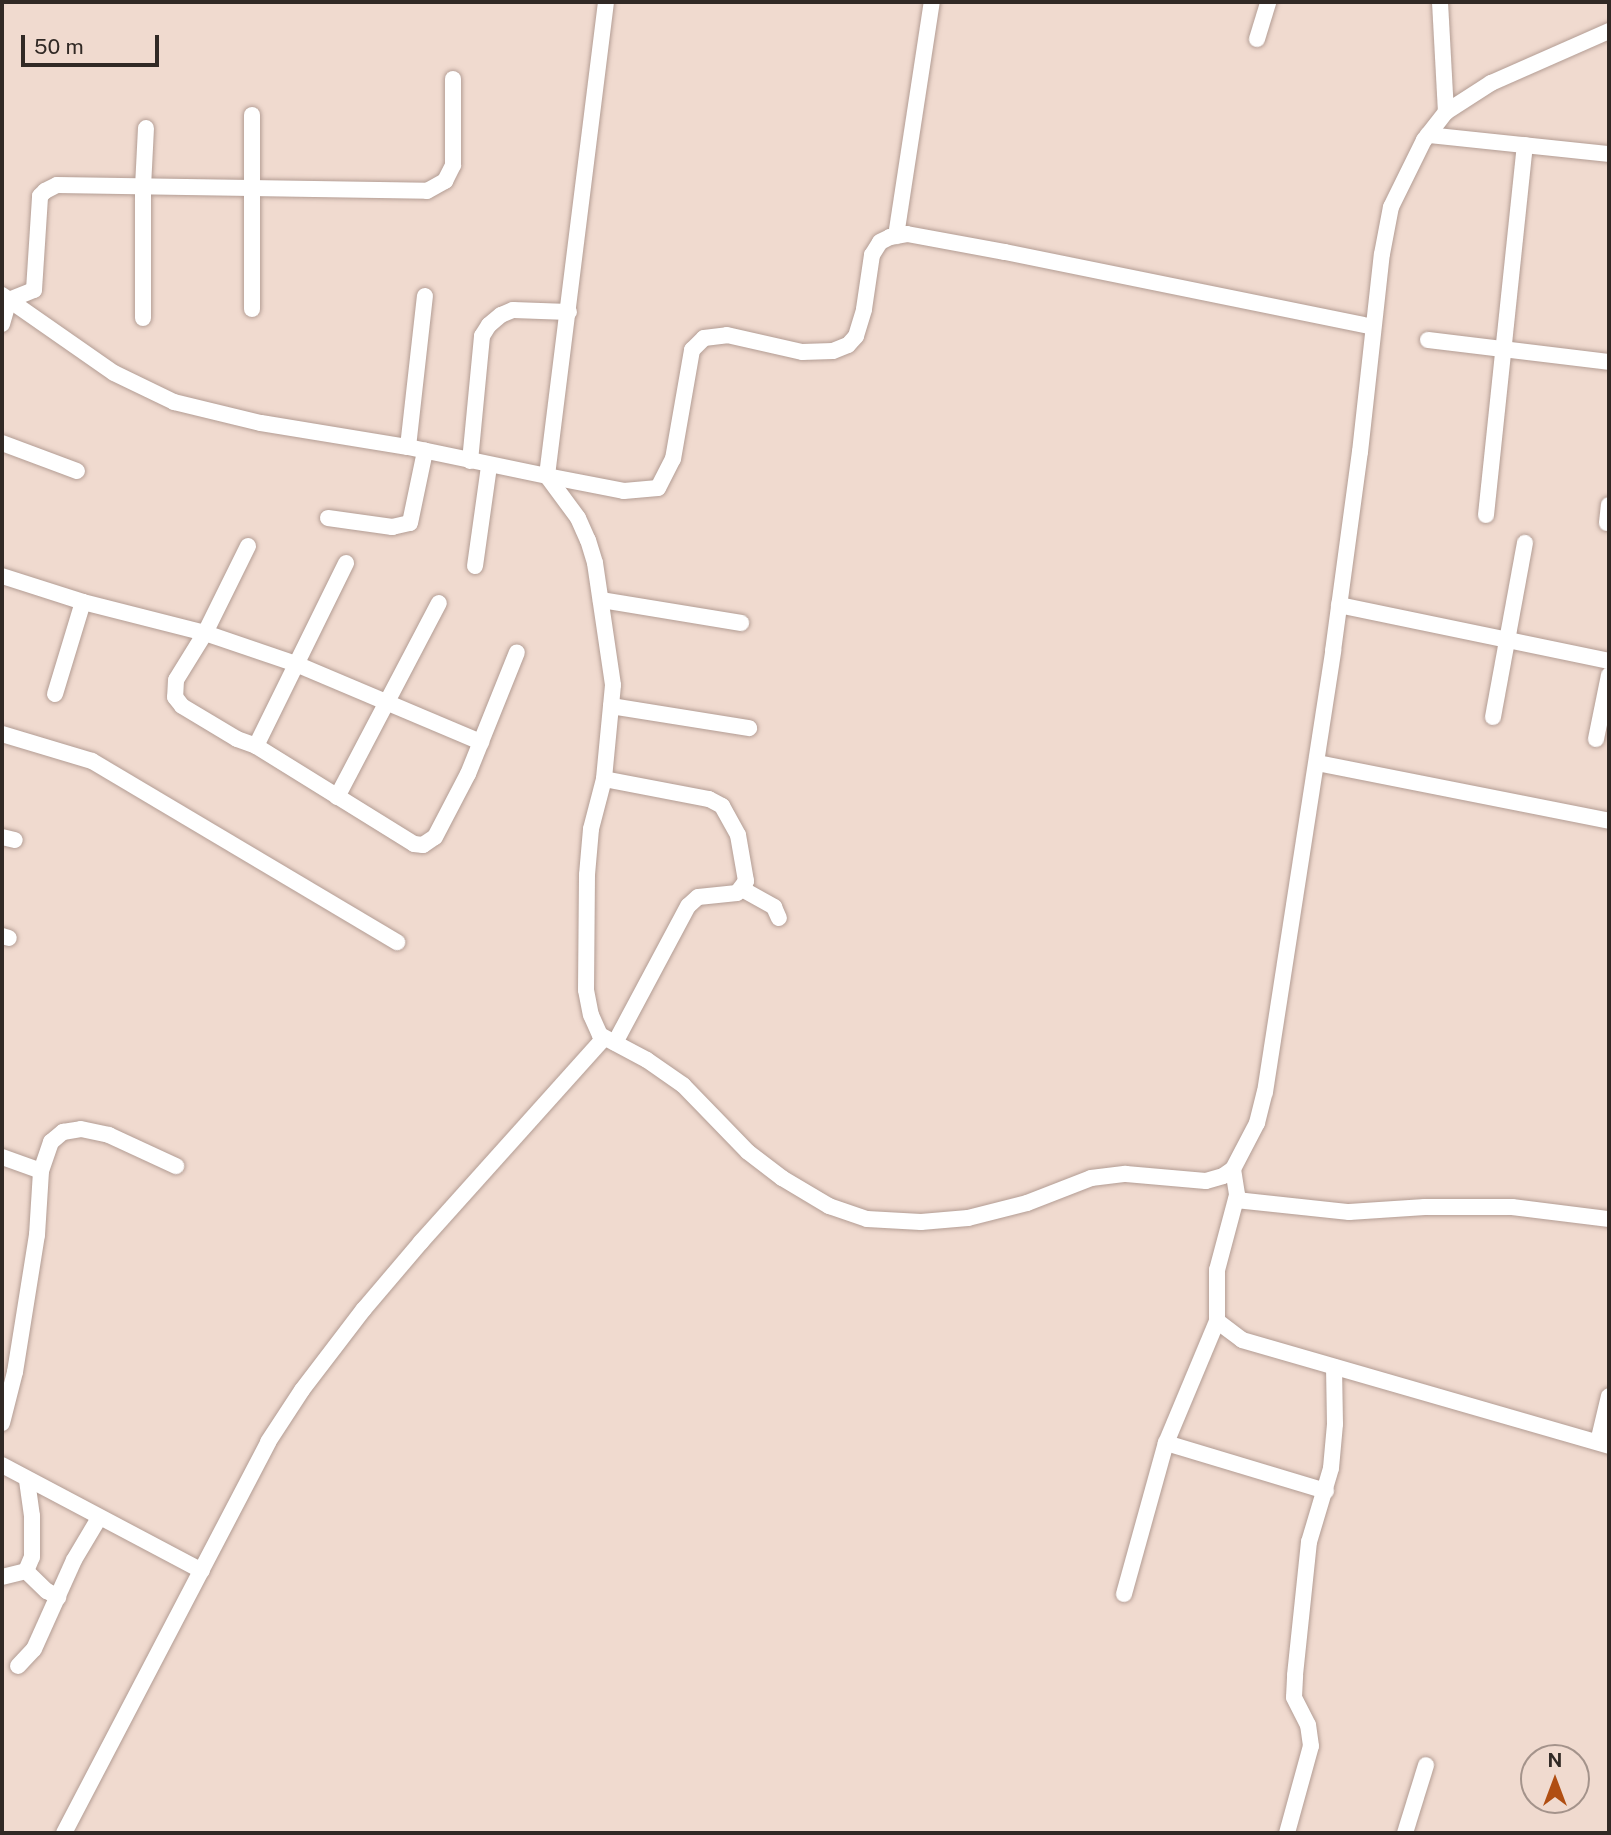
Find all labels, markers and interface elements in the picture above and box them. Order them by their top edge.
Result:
scale bar [24,21,163,65]
text: 50 m [34,34,84,59]
north arrow [1520,1744,1590,1814]
text: N [1548,1749,1562,1771]

